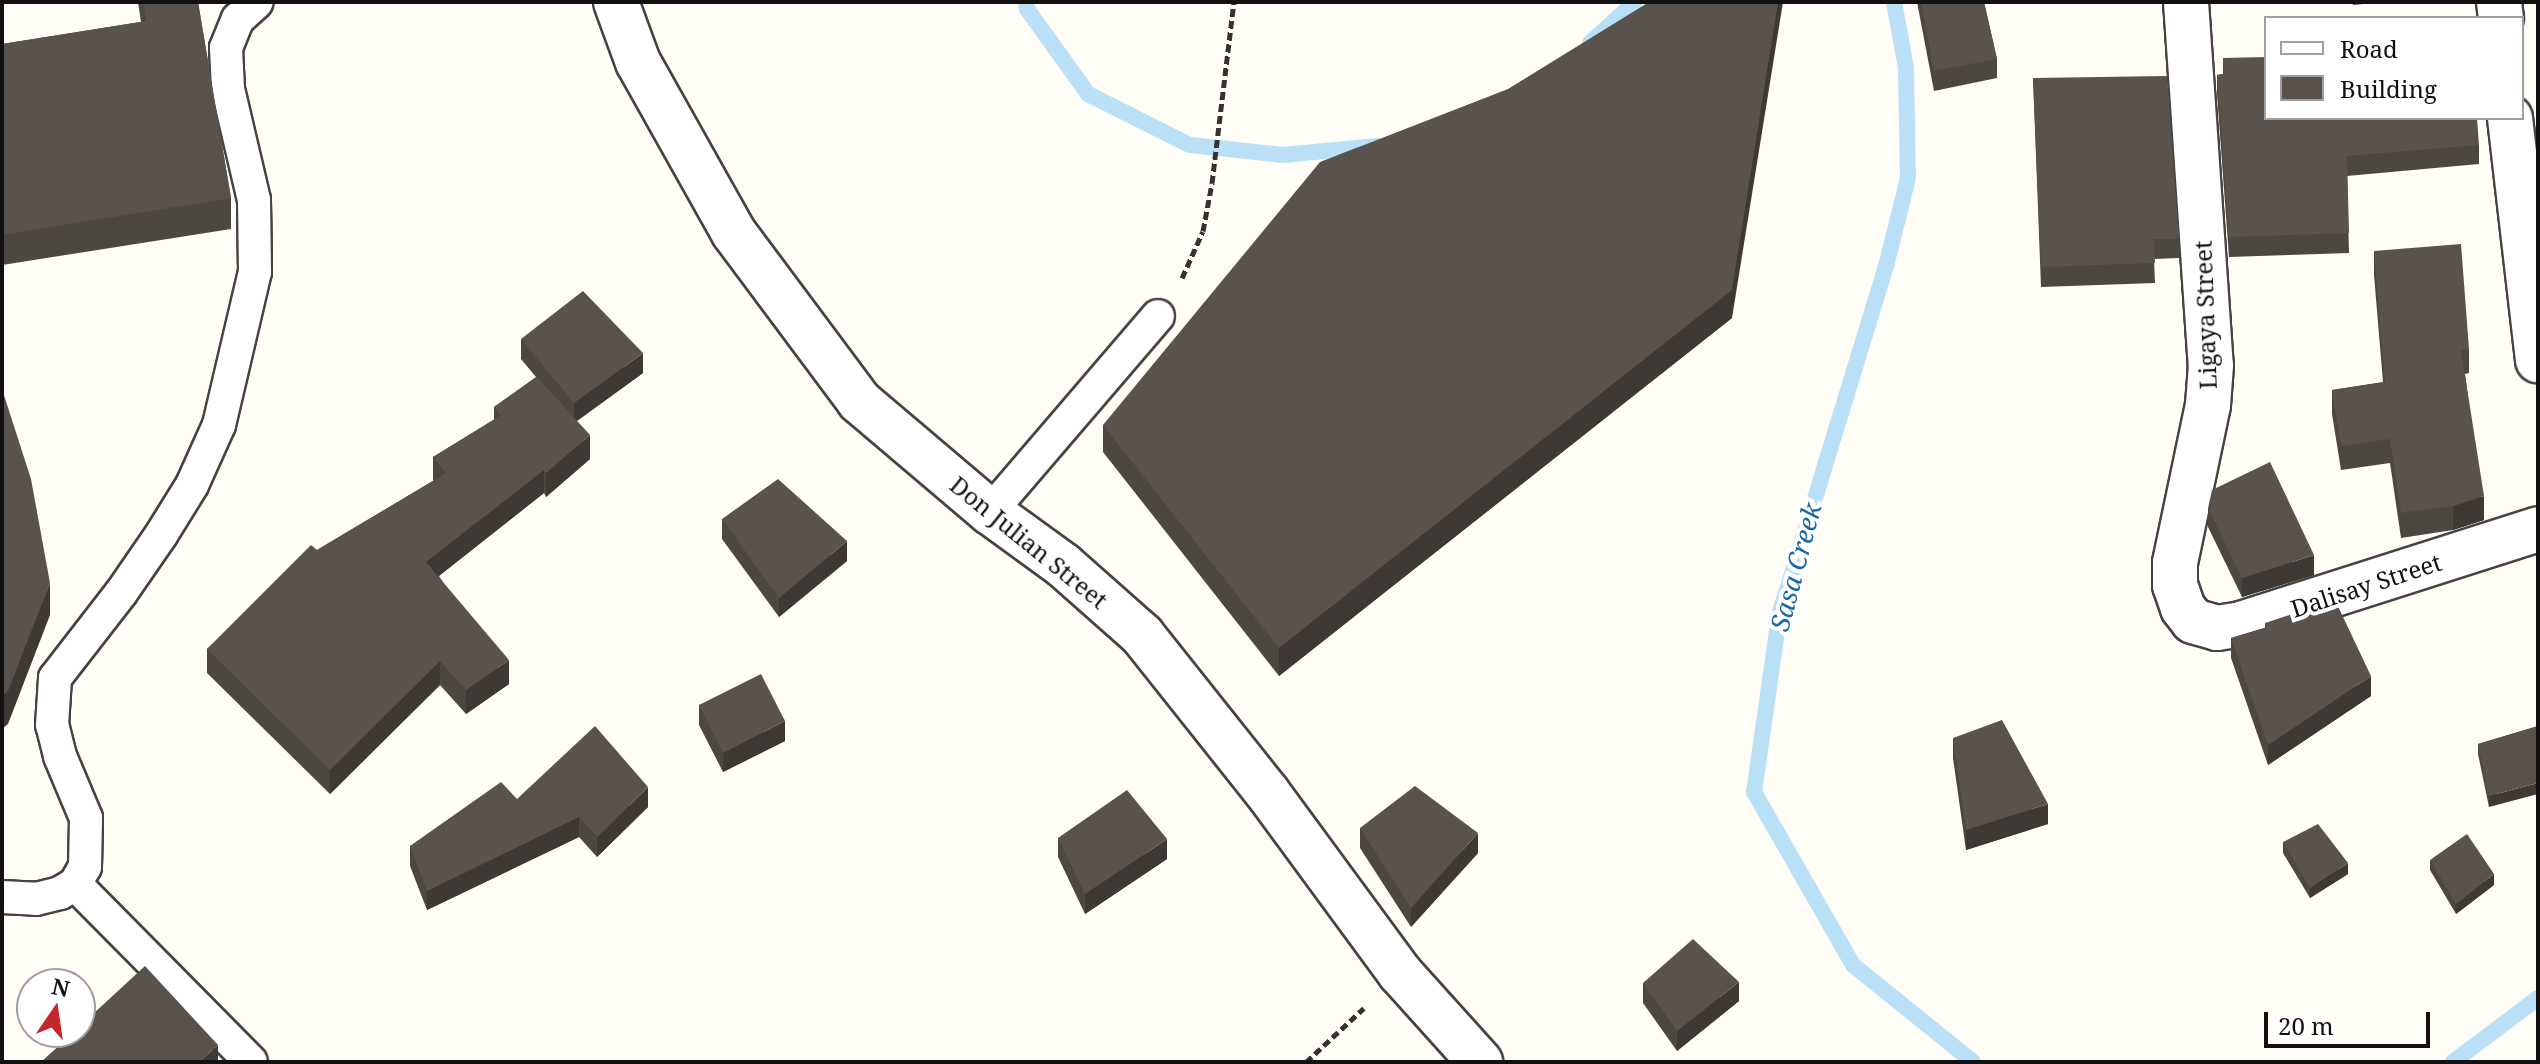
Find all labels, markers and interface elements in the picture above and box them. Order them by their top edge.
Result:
legend [2264,16,2524,120]
text: Road [2340,32,2398,65]
text: Building [2340,72,2437,105]
street label: Ligaya Street [2188,240,2222,390]
street label: Don Julian Street [945,470,1113,614]
water label: Sasa Creek [1764,499,1828,635]
street label: Dalisay Street [2287,547,2445,623]
north arrow [16,968,96,1048]
text: N [49,970,73,1003]
scale bar [2268,996,2434,1046]
text: 20 m [2278,1009,2334,1042]

